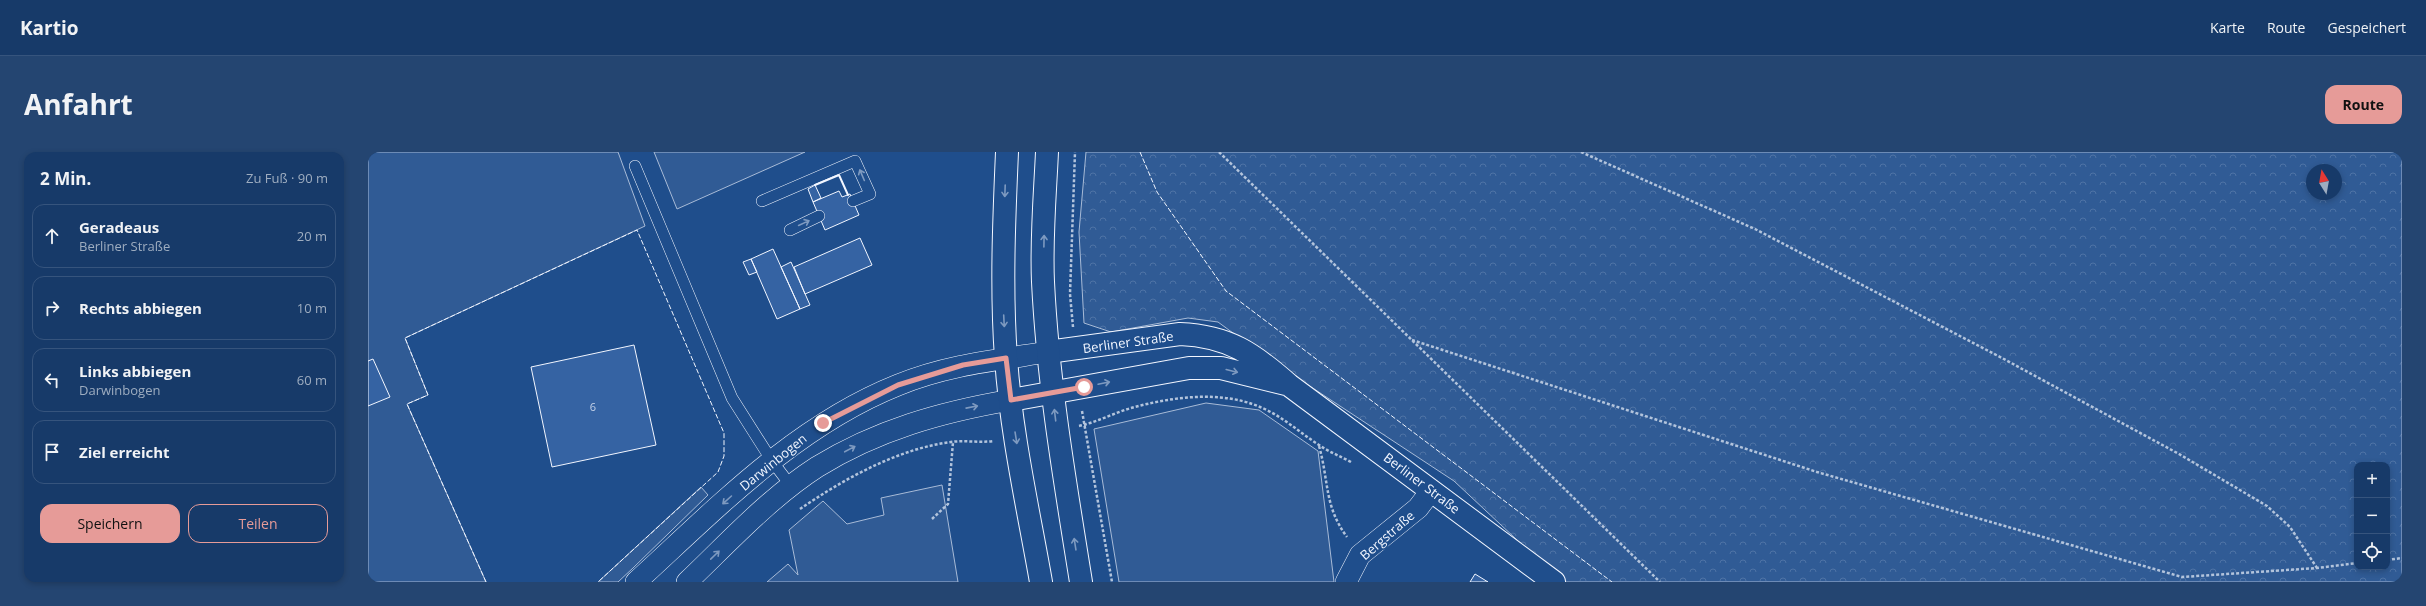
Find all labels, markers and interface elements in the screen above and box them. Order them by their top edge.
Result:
text: Kartio [20,15,79,41]
text: Karte [2210,18,2245,37]
text: Route [2267,18,2305,37]
text: Gespeichert [2327,18,2406,37]
text: Anfahrt [24,85,133,123]
button: Route [2325,85,2402,124]
north arrow [2306,164,2342,200]
text: 2 Min. [40,167,91,190]
text: Zu Fuß · 90 m [246,169,328,187]
one-way arrow [857,170,865,182]
one-way arrow [1002,184,1009,197]
text: Geradeaus [79,217,159,237]
one-way arrow [798,219,810,226]
icon: ahead [41,225,63,247]
text: 20 m [297,227,327,245]
one-way arrow [1040,235,1048,248]
text: Berliner Straße [79,237,170,255]
icon: right [41,297,63,319]
text: Rechts abbiegen [79,298,202,318]
text: 10 m [297,299,327,317]
one-way arrow [1000,314,1008,327]
street label: Berliner Straße [1082,327,1174,357]
text: Links abbiegen [79,361,191,381]
one-way arrow [1225,368,1238,376]
icon: left [41,369,63,391]
text: 60 m [297,371,327,389]
route start [1075,378,1093,396]
one-way arrow [1097,378,1110,386]
text: Darwinbogen [79,381,160,399]
house number: 6 [590,399,596,414]
one-way arrow [965,402,978,410]
one-way arrow [1051,409,1058,422]
route end [814,414,832,432]
street label: Darwinbogen [736,429,810,495]
one-way arrow [1012,431,1020,444]
icon: arrive [41,441,63,463]
text: Ziel erreicht [79,442,170,462]
one-way arrow [844,444,856,452]
street label: Berliner Straße [1380,448,1464,518]
map controls [2354,462,2390,570]
button: + [2354,462,2390,498]
one-way arrow [722,495,732,505]
button: − [2354,498,2390,534]
button: Speichern [40,504,180,543]
button: Teilen [188,504,328,543]
street label: Bergstraße [1356,506,1418,564]
button: locate [2354,534,2390,570]
one-way arrow [1071,537,1079,550]
one-way arrow [710,550,720,560]

